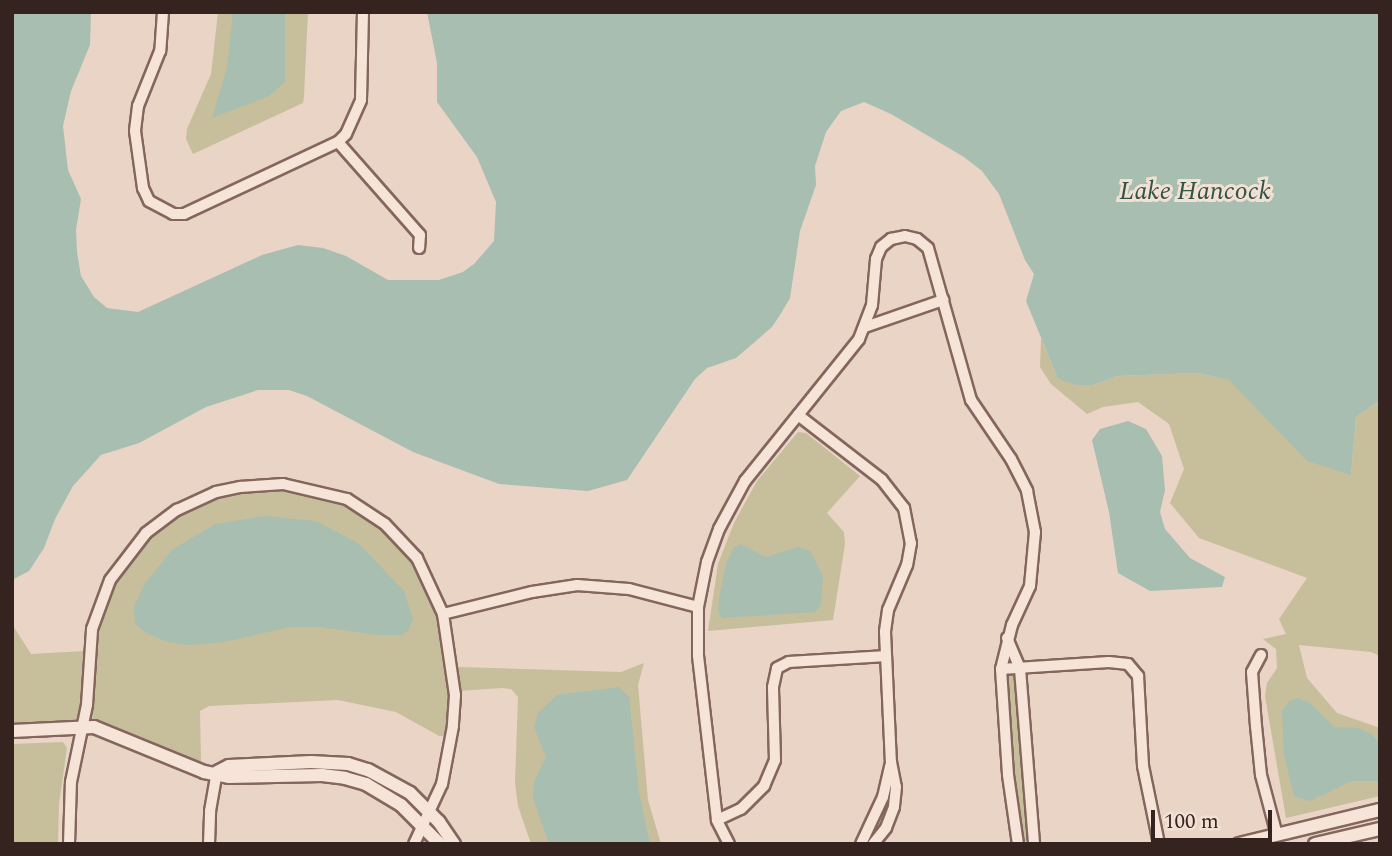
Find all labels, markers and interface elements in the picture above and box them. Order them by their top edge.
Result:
water label: Lake Hancock [1119,176,1271,208]
scale bar [1154,796,1275,840]
text: 100 m [1164,806,1219,838]

